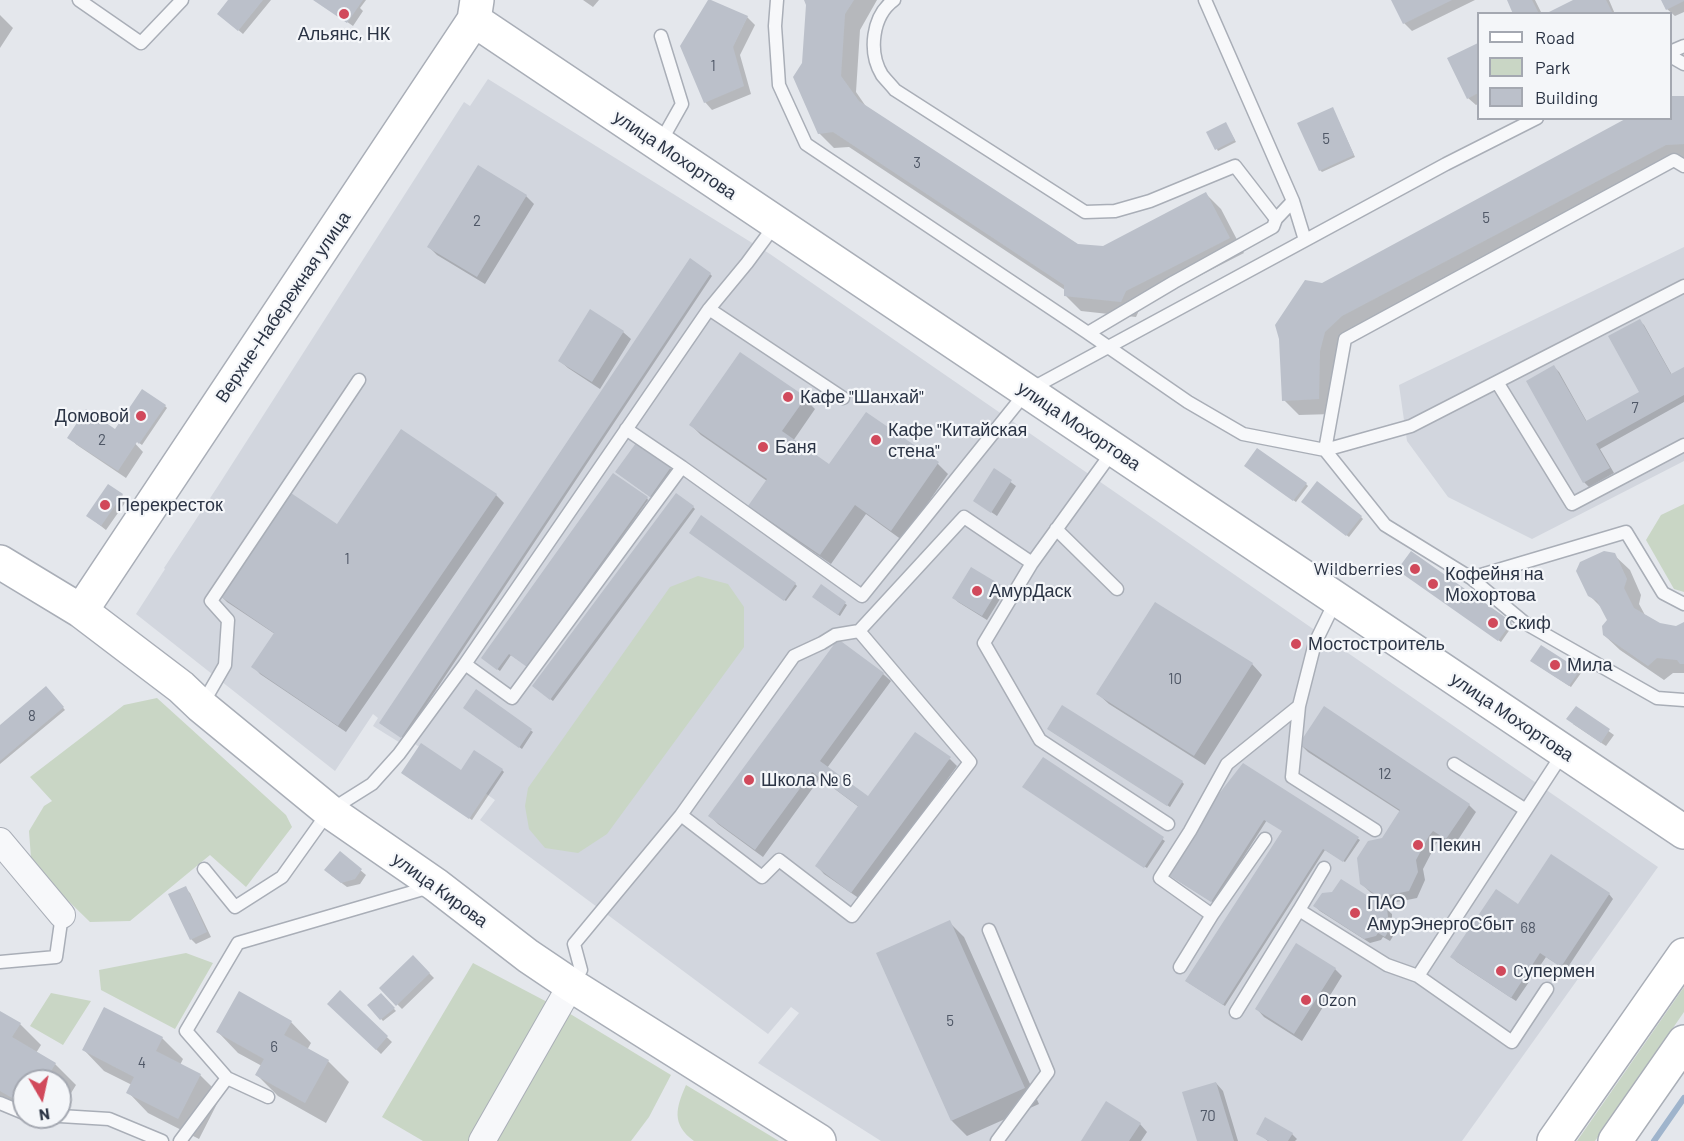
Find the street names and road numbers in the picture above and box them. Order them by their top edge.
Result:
street label: улица Мохортова [609,106,741,204]
street label: Верхне-Набережная улица [211,207,355,407]
street label: улица Мохортова [1013,377,1145,475]
street label: улица Мохортова [1446,668,1578,766]
street label: улица Кирова [388,848,492,932]

